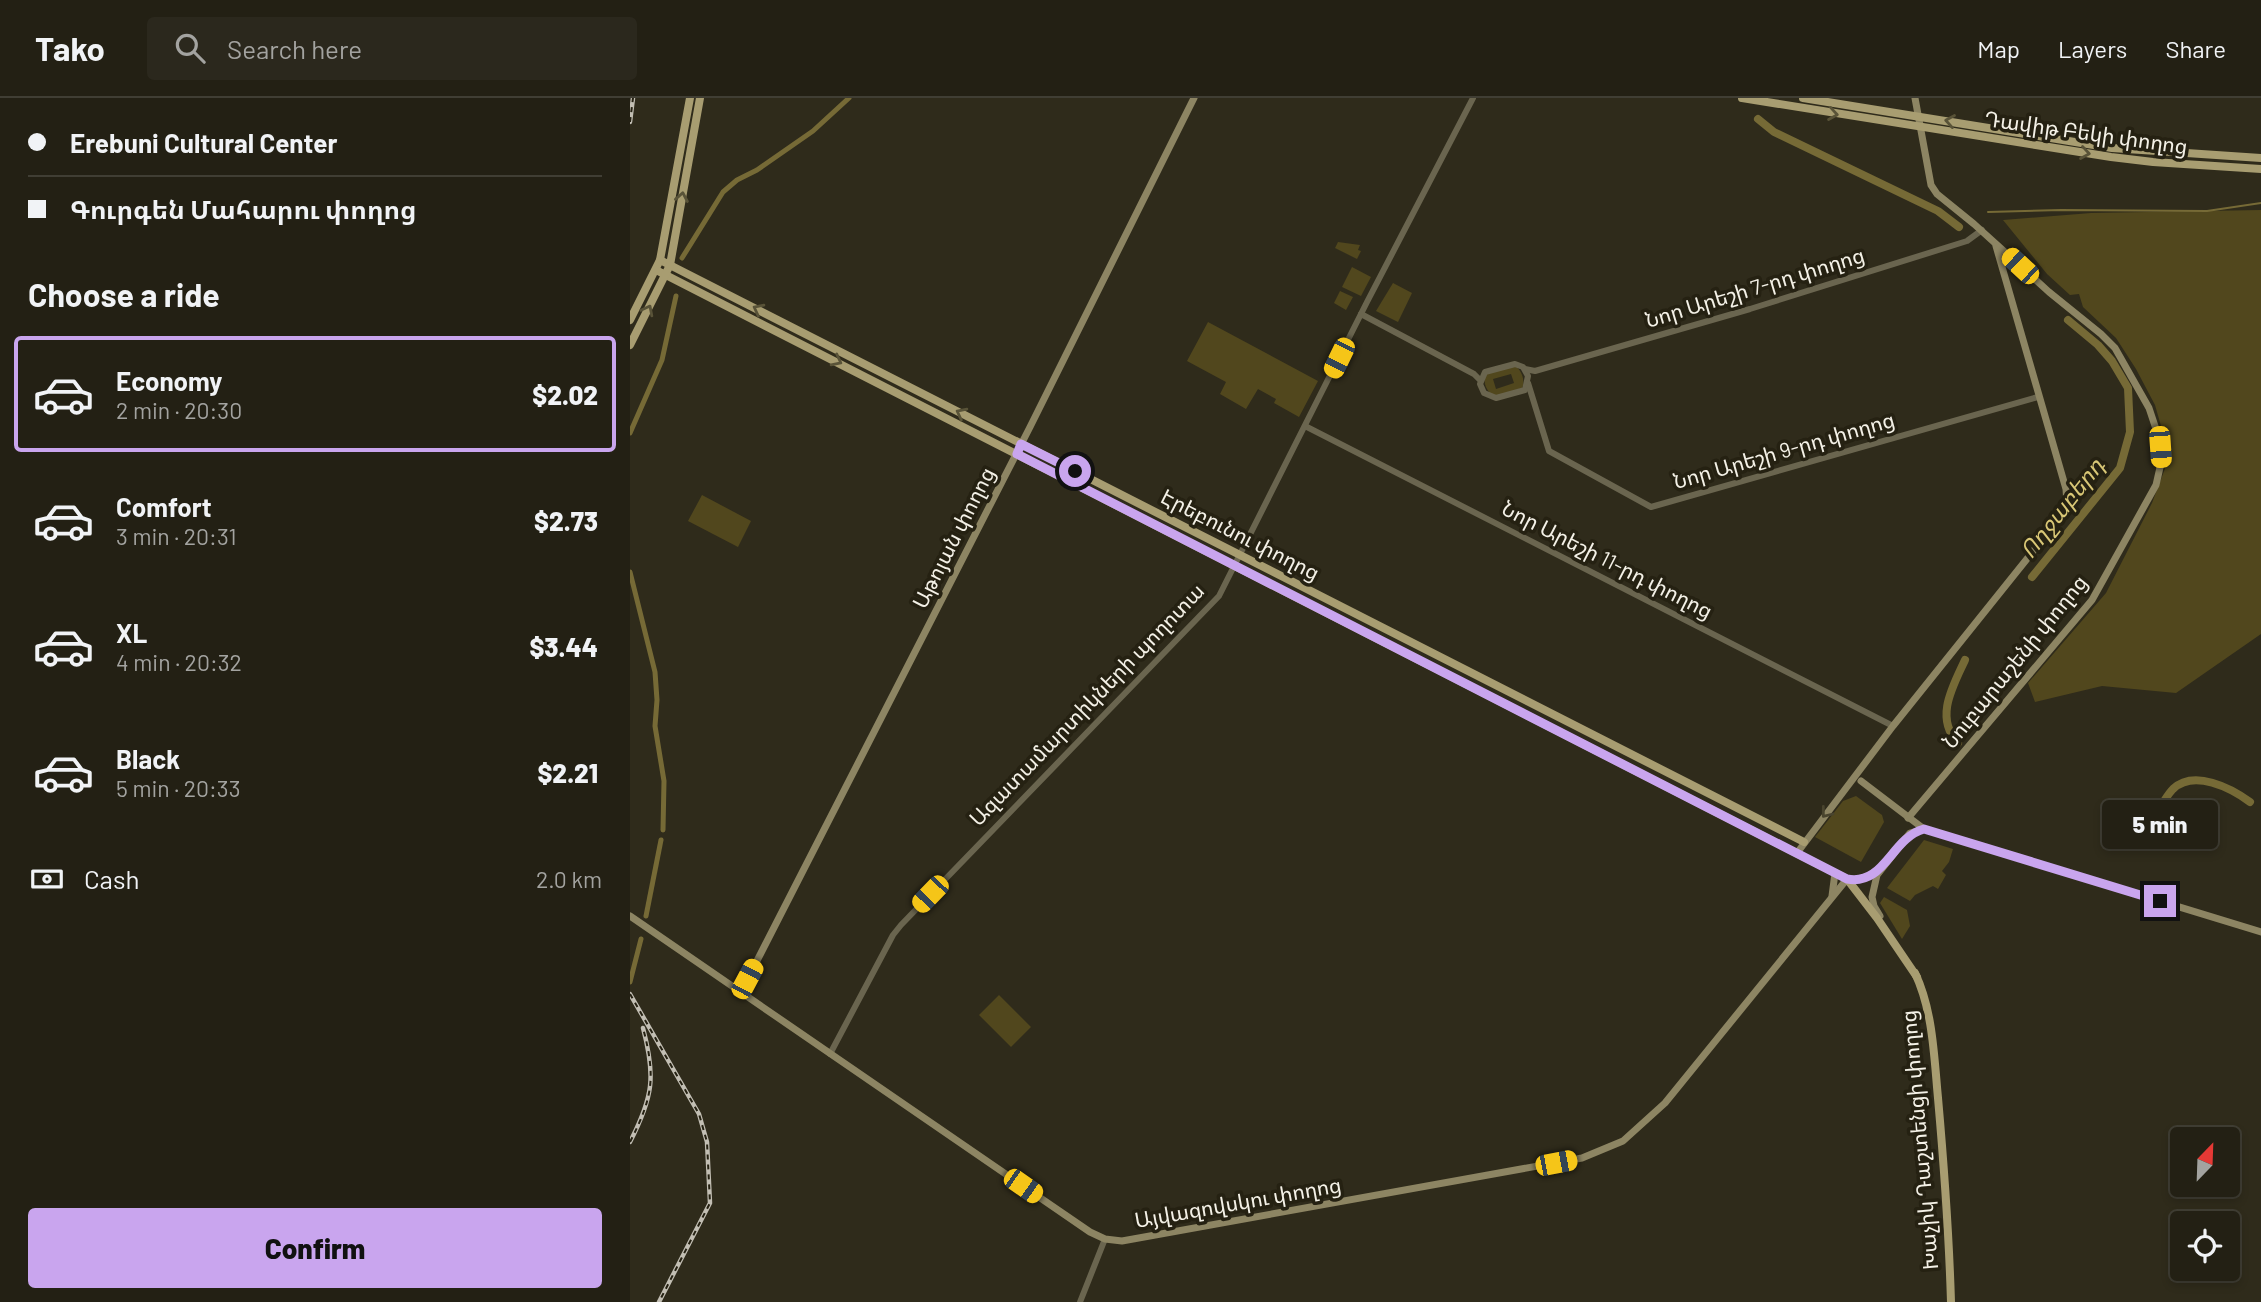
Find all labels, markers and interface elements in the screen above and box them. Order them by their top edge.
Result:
search box [147,17,637,80]
text: Tako [35,28,105,68]
icon: search [171,29,209,67]
text: Search here [227,33,362,64]
text: Map [1977,34,2020,63]
text: Layers [2058,34,2127,63]
text: Share [2165,34,2226,63]
street label: Դավիթ Բեկի փողոց [1983,105,2189,159]
one-way arrow [1827,106,1839,121]
one-way arrow [1944,114,1956,129]
text: Erebuni Cultural Center [70,127,337,158]
one-way arrow [2079,145,2090,160]
one-way arrow [674,191,689,203]
text: Գուրգեն Մահարու փողոց [70,193,417,224]
street label: Նոր Արեշի 7-րդ փողոց [1642,241,1868,333]
car [1998,244,2043,288]
text: Choose a ride [28,275,220,313]
one-way arrow [753,304,765,318]
one-way arrow [640,305,654,317]
car [1321,335,1358,381]
one-way arrow [829,353,842,367]
icon: car [32,363,95,426]
text: Economy [116,365,222,396]
text: $2.02 [532,379,598,410]
text: 2 min · 20:30 [116,396,242,424]
street label: Նոր Արեշի 9-րդ փողոց [1670,406,1897,494]
one-way arrow [956,407,968,421]
car [2149,425,2172,469]
water label: Ողջաբերդ [2013,450,2111,564]
route start [1059,455,1091,487]
street label: Աթոյան փողոց [906,463,1000,612]
street label: Էրեբունու փողոց [1157,483,1324,585]
icon: car [32,489,95,552]
text: Comfort [116,491,212,522]
street label: Նոր Արեշի 11-րդ փողոց [1498,495,1717,624]
text: $2.73 [534,505,598,536]
text: 3 min · 20:31 [116,522,237,550]
street label: Նուբարաշենի փողոց [1936,569,2092,753]
street label: Ազատամարտիկների պողոտա [963,578,1209,831]
icon: car [32,615,95,678]
text: XL [116,617,147,648]
text: $3.44 [529,631,598,662]
text: 4 min · 20:32 [116,648,242,676]
icon: car [32,741,95,804]
text: Black [116,743,180,774]
text: $2.21 [537,757,598,788]
text: 5 min · 20:33 [116,774,241,802]
callout: 5 min [2102,800,2218,848]
one-way arrow [1822,806,1835,818]
text: 5 min [2133,810,2188,838]
icon: cash [28,860,66,898]
text: Cash [84,863,139,894]
text: 2.0 km [536,865,602,893]
car [908,872,953,916]
route end [2144,885,2176,917]
car [728,956,767,1002]
street label: Խաչիկ Դաշտենցի փողոց [1895,1009,1943,1271]
north arrow [2170,1127,2240,1197]
map controls [2170,1127,2240,1281]
car [1534,1149,1579,1177]
car [1000,1165,1047,1207]
street label: Այվազովսկու փողոց [1132,1171,1343,1233]
button: Confirm [28,1208,602,1288]
button: locate [2170,1211,2240,1281]

